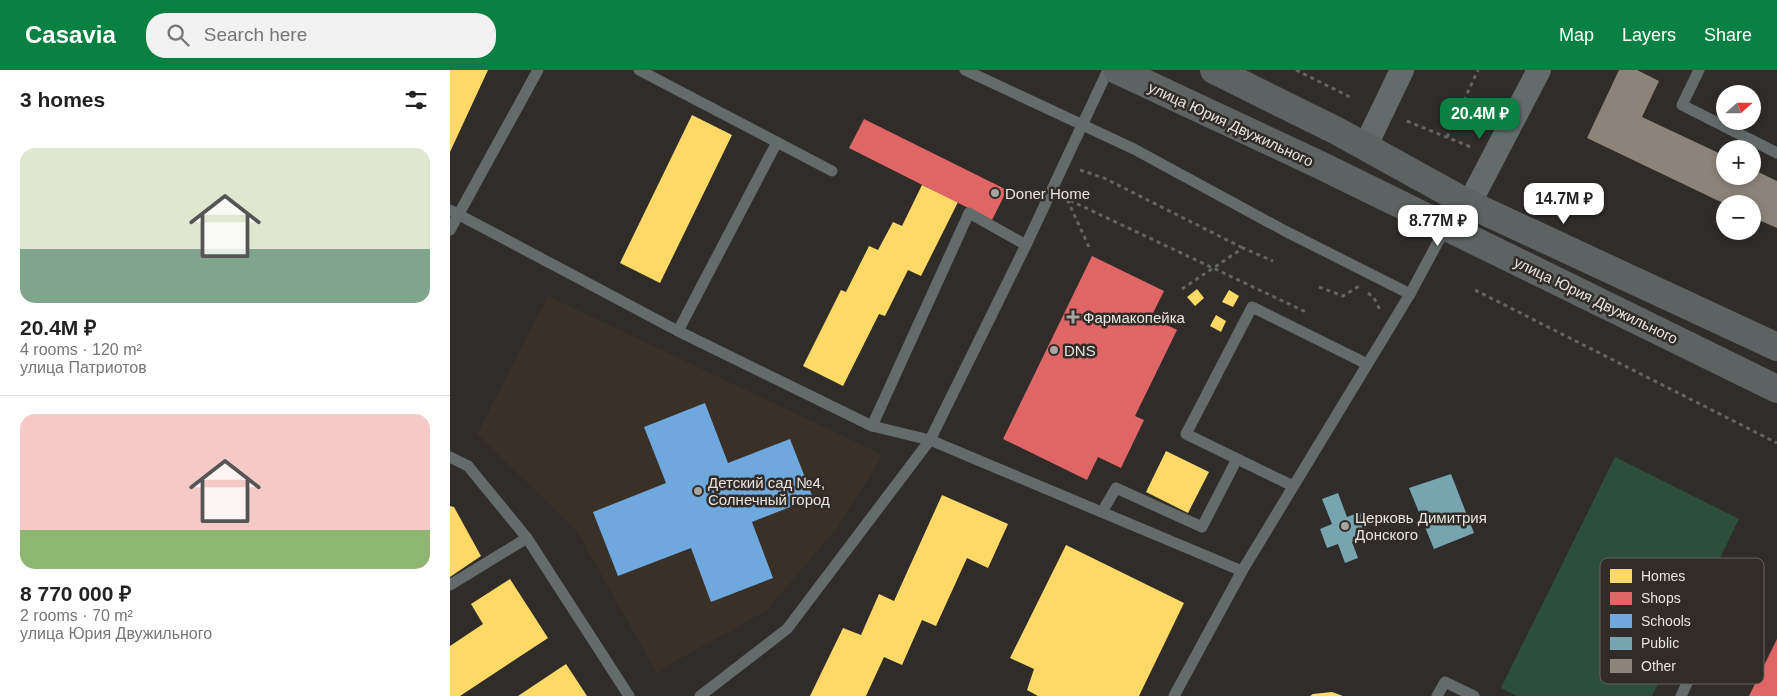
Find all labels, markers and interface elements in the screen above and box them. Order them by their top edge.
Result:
search box [146,13,496,58]
text: Casavia [25,21,116,48]
icon: search [164,21,192,49]
text: Search here [204,24,307,45]
text: Map [1559,25,1594,45]
text: Layers [1622,25,1676,45]
text: Share [1704,25,1752,45]
street label: улица Юрия Двужильного [1146,78,1316,170]
north arrow [1716,85,1761,130]
map controls [1716,85,1761,240]
icon: filters [402,86,430,114]
text: 3 homes [20,88,105,111]
pin: 20.4M ₽ [1434,98,1526,140]
text: 20.4M ₽ [1451,105,1509,122]
button: + [1716,140,1761,185]
icon: home [180,181,270,271]
pin: 14.7M ₽ [1518,182,1610,225]
place label: Doner Home [1005,185,1090,202]
marker: Doner Home [989,187,1001,199]
text: 14.7M ₽ [1535,190,1593,207]
button: − [1716,195,1761,240]
pin: 8.77M ₽ [1392,204,1484,247]
text: 8.77M ₽ [1409,212,1467,229]
street label: улица Юрия Двужильного [1511,253,1681,347]
place label: Фармакопейка [1083,309,1186,326]
marker: Фармакопейка [1067,311,1079,323]
text: 20.4M ₽ [20,316,96,339]
text: 4 rooms · 120 m² [20,341,142,358]
place label: DNS [1064,342,1096,359]
marker: DNS [1048,344,1060,356]
text: улица Патриотов [20,359,147,376]
icon: home [180,446,270,536]
place label: Детский сад №4, Солнечный город [708,474,830,508]
marker: Детский сад №4, Солнечный город [692,485,704,497]
place label: Церковь Димитрия Донского [1355,509,1487,543]
marker: Церковь Димитрия Донского [1339,520,1351,532]
legend [1600,558,1764,684]
text: Homes [1641,568,1685,584]
text: 8 770 000 ₽ [20,582,131,605]
text: Shops [1641,590,1681,606]
text: 2 rooms · 70 m² [20,607,133,624]
text: Schools [1641,613,1691,629]
text: улица Юрия Двужильного [20,625,212,642]
text: Public [1641,635,1679,651]
text: Other [1641,658,1676,674]

